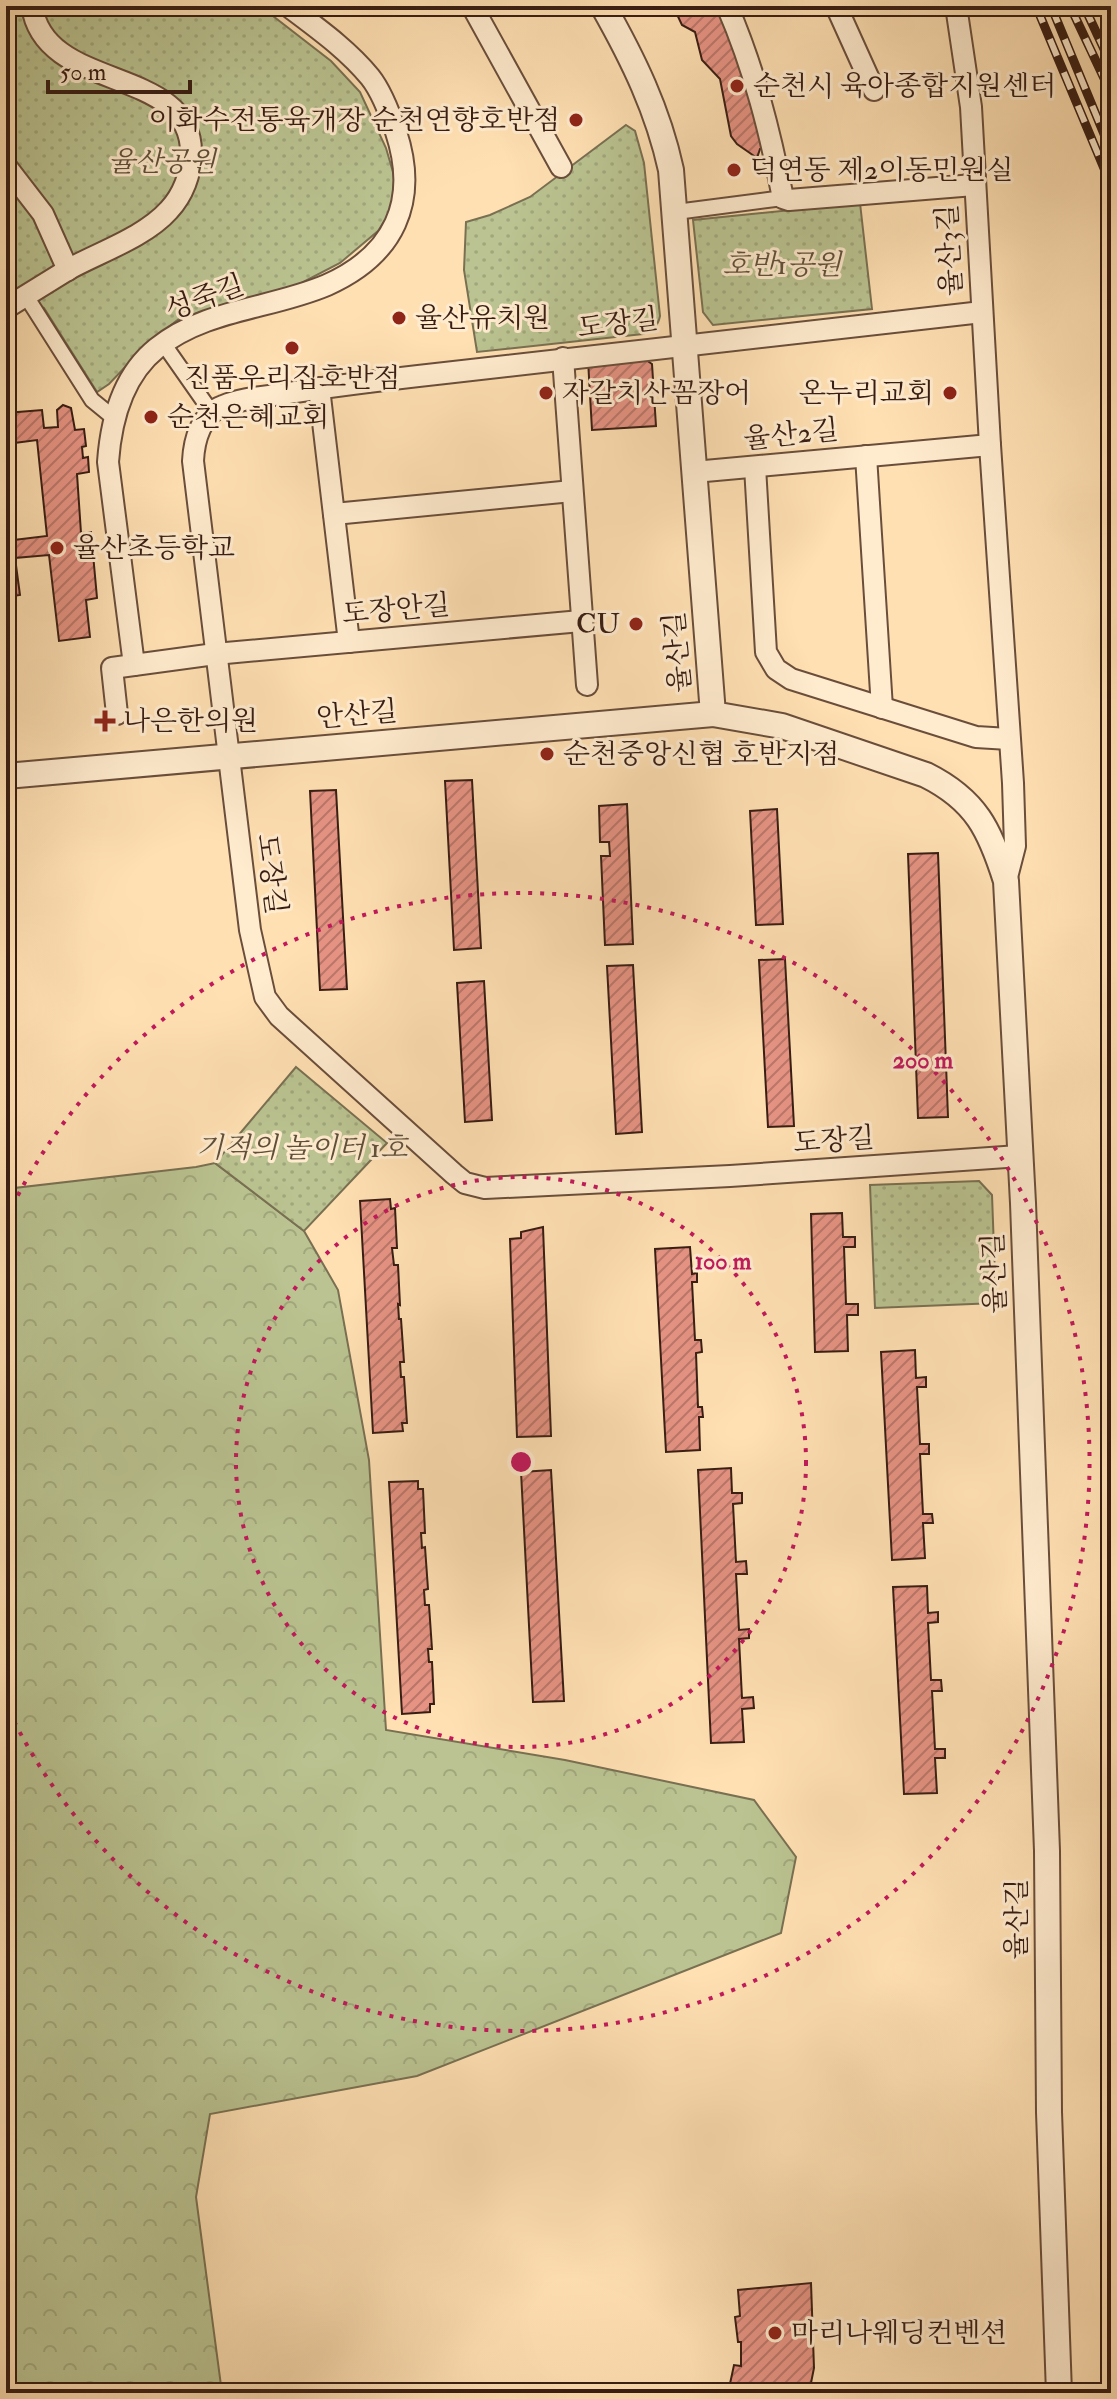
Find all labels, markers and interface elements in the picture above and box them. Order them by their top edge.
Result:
scale bar [48,44,190,94]
text: 50 m [60,57,107,88]
place label: 순천시 육아종합지원센터 [753,69,1056,104]
marker: 순천시 육아종합지원센터 [728,77,746,95]
place label: 이화수전통육개장 순천연향호반점 [148,103,560,138]
marker: 이화수전통육개장 순천연향호반점 [567,111,585,129]
park label: 율산공원 [108,145,218,180]
place label: 덕연동 제2이동민원실 [750,153,1014,188]
marker: 덕연동 제2이동민원실 [725,161,743,179]
street label: 율산3길 [930,203,970,297]
park label: 호반1공원 [723,248,843,283]
street label: 성죽길 [161,268,249,328]
place label: 율산유치원 [415,301,550,336]
street label: 도장길 [576,302,660,346]
marker: 율산유치원 [390,309,408,327]
marker: 진품우리집호반점 [283,339,301,357]
place label: 진품우리집호반점 [184,361,400,396]
place label: 자갈치산꼼장어 [562,376,751,411]
place label: 온누리교회 [799,376,934,411]
marker: 자갈치산꼼장어 [537,384,555,402]
marker: 온누리교회 [941,384,959,402]
place label: 순천은혜교회 [167,400,329,435]
marker: 순천은혜교회 [142,408,160,426]
street label: 율산2길 [742,413,840,457]
place label: 율산초등학교 [73,531,235,566]
marker: 율산초등학교 [48,539,66,557]
street label: 도장안길 [341,588,451,632]
place label: CU [576,607,620,642]
street label: 율산길 [657,610,699,694]
marker: CU [627,615,645,633]
street label: 안산길 [315,694,399,736]
place label: 나은한의원 [123,704,258,739]
marker: 나은한의원 [94,710,116,732]
place label: 순천중앙신협 호반지점 [563,737,839,772]
marker: 순천중앙신협 호반지점 [538,745,556,763]
street label: 도장길 [249,832,293,916]
text: 200 m [893,1045,954,1076]
street label: 도장길 [792,1121,876,1161]
park label: 기적의 놀이터 1호 [196,1131,410,1166]
street label: 율산길 [976,1232,1014,1314]
text: 100 m [695,1246,752,1277]
centre of rings [507,1448,535,1476]
street label: 율산길 [1000,1878,1035,1960]
place label: 마리나웨딩컨벤션 [791,2316,1007,2351]
marker: 마리나웨딩컨벤션 [766,2324,784,2342]

